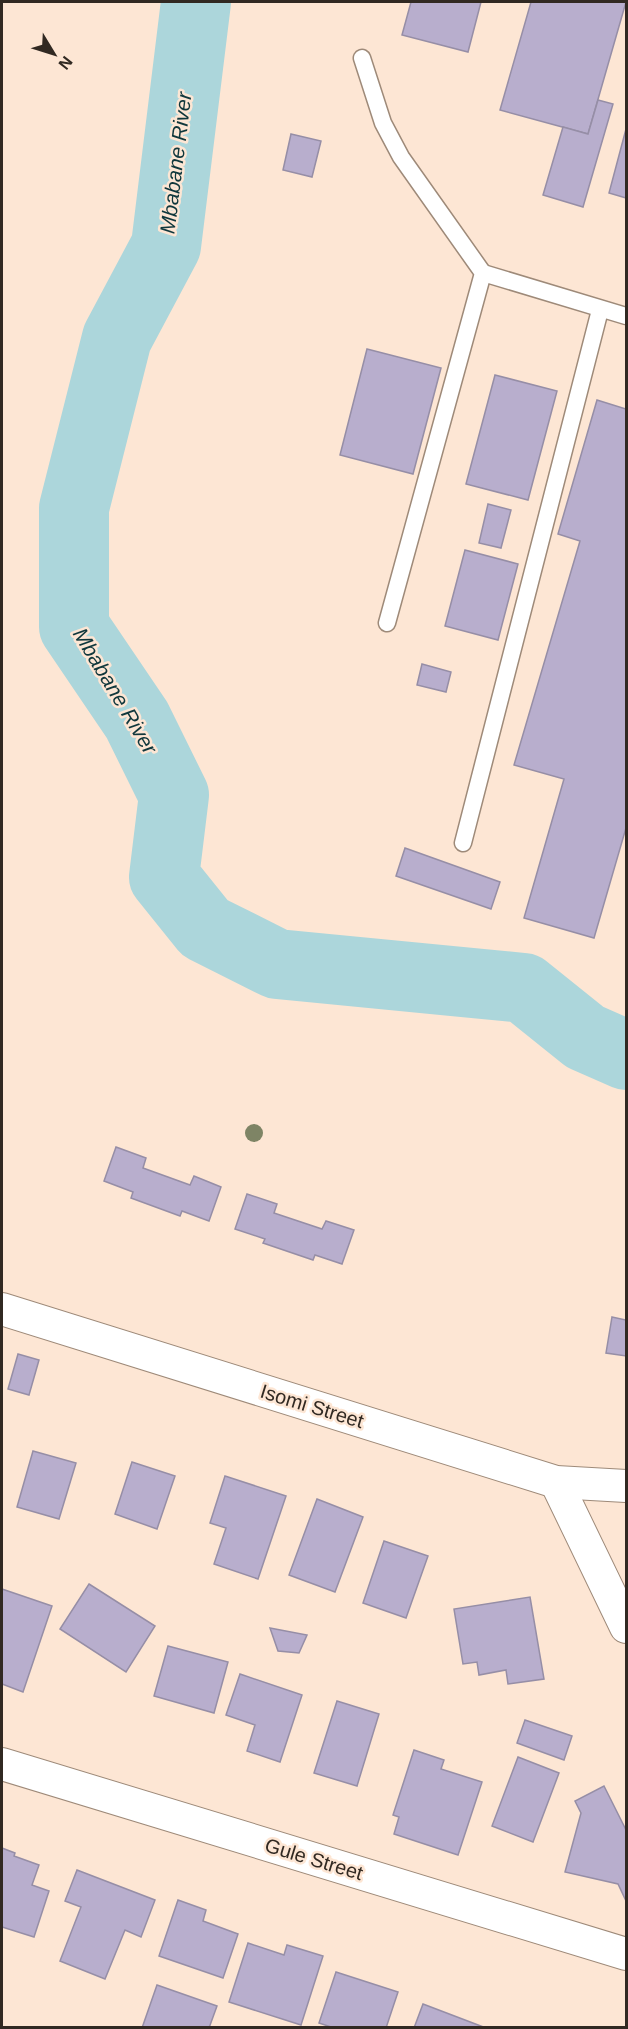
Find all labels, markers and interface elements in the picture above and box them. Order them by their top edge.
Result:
north arrow [24,24,84,84]
text: N [55,53,76,73]
water label: Mbabane River [155,90,196,235]
water label: Mbabane River [69,624,162,759]
street label: Isomi Street [258,1380,367,1432]
street label: Gule Street [262,1834,366,1884]

